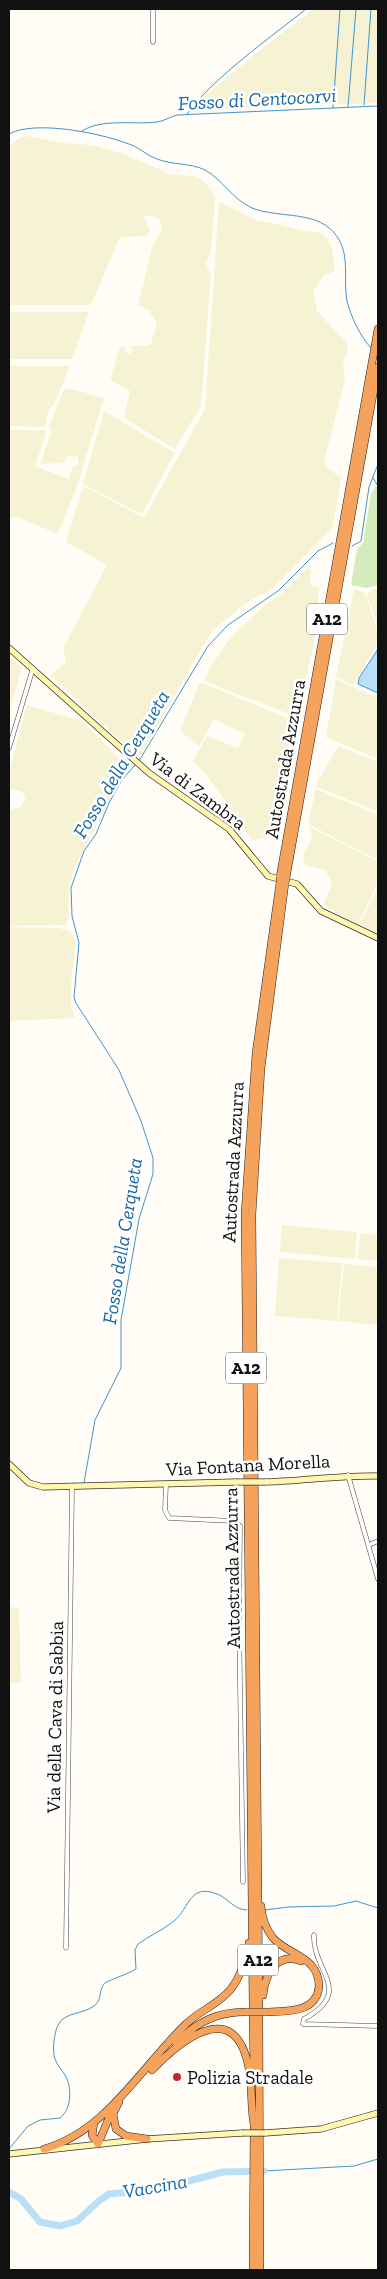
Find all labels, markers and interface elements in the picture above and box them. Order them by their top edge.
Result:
water label: Fosso di Centocorvi [177,83,337,115]
road number: A12 [307,604,347,634]
street label: Autostrada Azzurra [260,678,310,840]
water label: Fosso della Cerqueta [67,686,175,842]
street label: Via di Zambra [144,747,251,835]
street label: Autostrada Azzurra [217,1081,249,1243]
water label: Fosso della Cerqueta [97,1156,147,1326]
road number: A12 [226,1352,266,1384]
street label: Via Fontana Morella [164,1449,331,1481]
street label: Autostrada Azzurra [219,1487,245,1649]
street label: Via della Cava di Sabbia [42,1621,68,1814]
road number: A12 [238,1944,278,1976]
place label: Polizia Stradale [187,2066,313,2089]
marker: Polizia Stradale [171,2071,183,2083]
water label: Vaccina [121,2169,189,2203]

